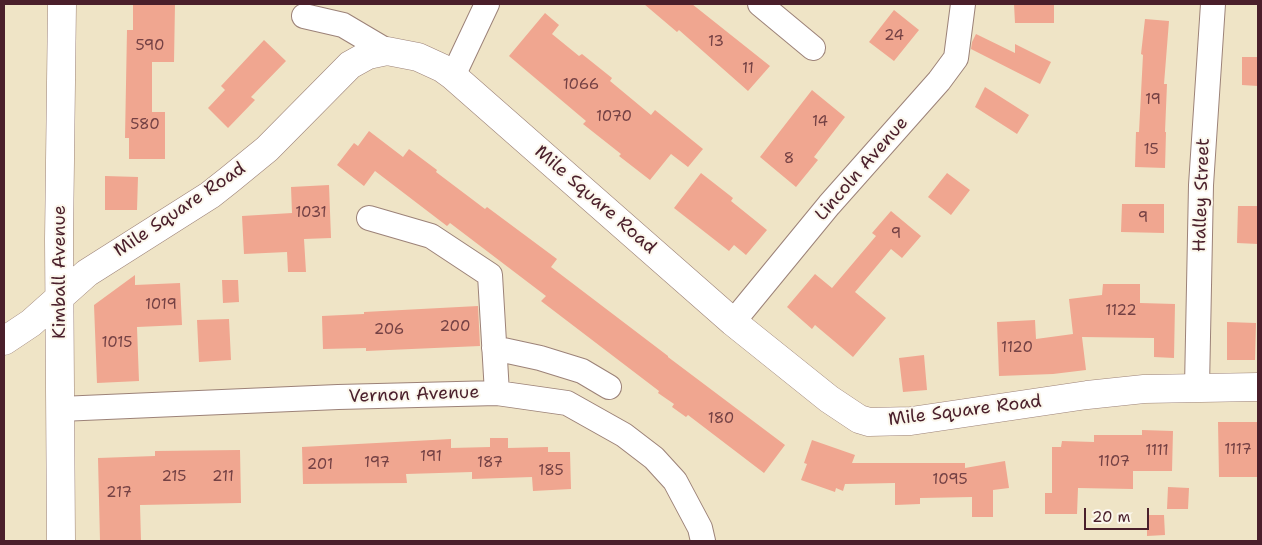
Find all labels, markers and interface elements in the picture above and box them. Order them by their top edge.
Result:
house number: 24 [884,27,904,45]
house number: 13 [708,33,724,51]
house number: 590 [135,37,165,55]
house number: 11 [742,60,754,78]
house number: 1066 [563,76,599,94]
house number: 19 [1145,91,1161,109]
house number: 1070 [596,108,632,126]
street label: Lincoln Avenue [811,113,913,225]
house number: 14 [812,113,828,131]
house number: 580 [130,116,160,134]
street label: Halley Street [1189,138,1215,252]
street label: Mile Square Road [530,141,660,259]
house number: 15 [1143,141,1159,159]
house number: 8 [784,150,794,168]
street label: Mile Square Road [110,158,250,262]
house number: 1031 [295,204,327,222]
street label: Kimball Avenue [49,205,71,339]
house number: 9 [1138,209,1148,227]
house number: 9 [891,225,901,243]
house number: 1019 [145,296,177,314]
house number: 1122 [1105,302,1137,320]
house number: 200 [440,318,470,336]
house number: 206 [374,321,404,339]
house number: 1015 [101,334,133,352]
house number: 1120 [1001,339,1033,357]
street label: Vernon Avenue [348,382,480,408]
street label: Mile Square Road [887,391,1043,431]
house number: 180 [708,410,734,428]
house number: 1117 [1224,441,1252,459]
house number: 1111 [1145,442,1169,460]
house number: 191 [420,448,442,466]
house number: 1107 [1098,453,1130,471]
house number: 197 [364,454,390,472]
house number: 187 [477,454,503,472]
house number: 201 [307,456,333,474]
house number: 185 [538,462,564,480]
house number: 215 [162,468,186,486]
house number: 211 [212,468,234,486]
house number: 1095 [932,471,968,489]
house number: 217 [106,484,132,502]
scale bar [1087,498,1152,530]
text: 20 m [1092,507,1131,527]

